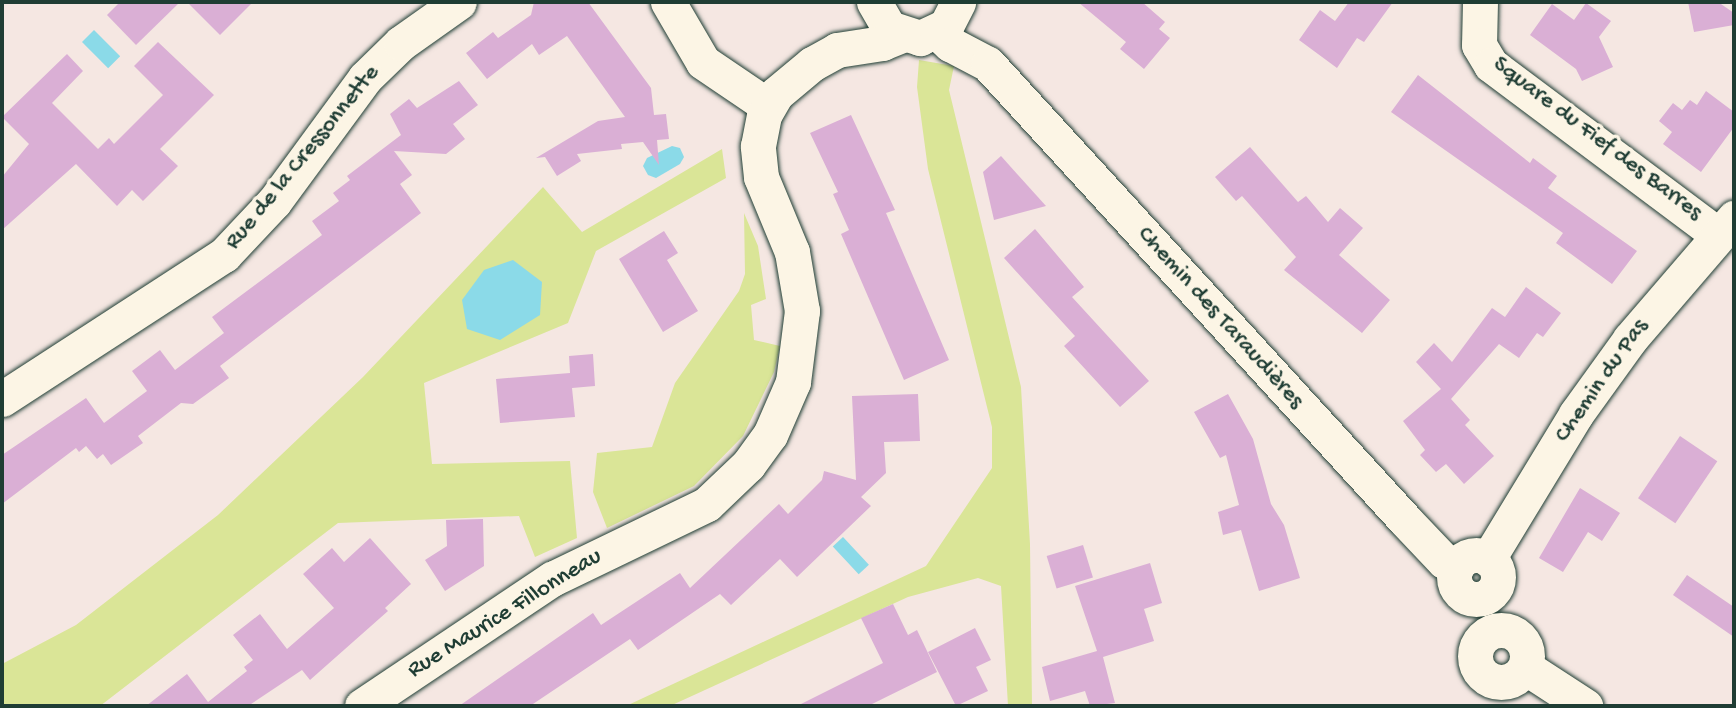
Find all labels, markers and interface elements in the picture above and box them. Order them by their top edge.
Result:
street label: Square du Fief des Barres [1486,51,1708,227]
street label: Rue de la Cressonnette [220,60,386,256]
street label: Chemin des Taraudières [1130,221,1310,415]
street label: Chemin du Pas [1549,314,1655,448]
street label: Rue Maurice Fillonneau [403,543,607,685]

